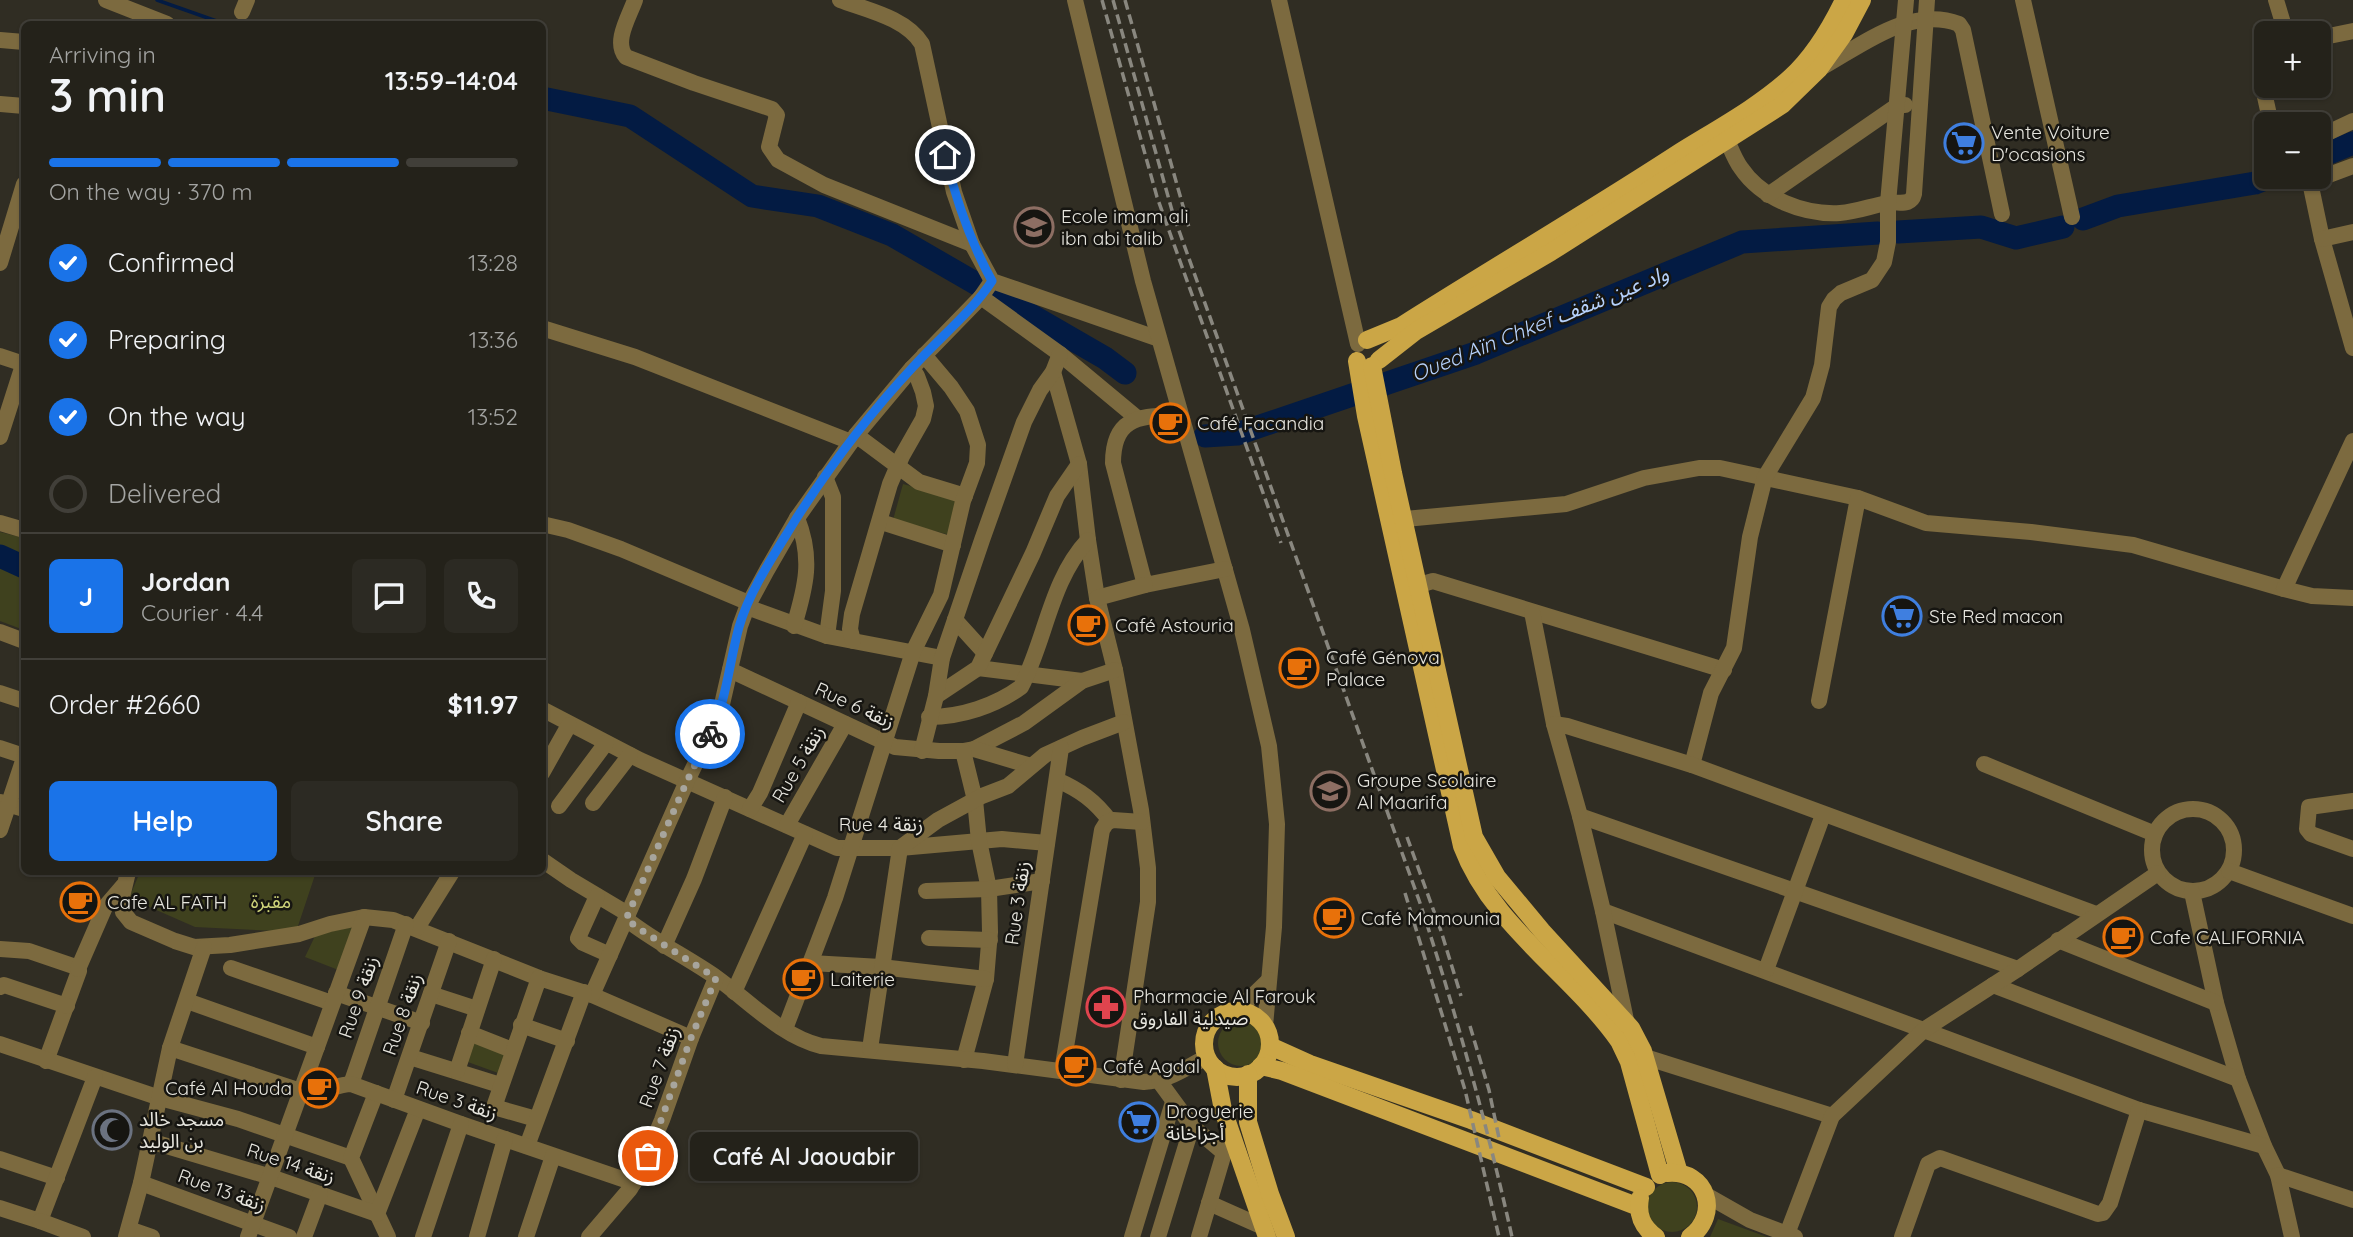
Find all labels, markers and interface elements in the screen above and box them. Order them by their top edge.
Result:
map controls [2254,21,2331,189]
button: + [2254,21,2331,98]
text: Arriving in [49,40,156,69]
text: 13:59–14:04 [385,64,518,97]
text: 3 min [49,66,166,124]
button: − [2254,112,2331,189]
place label: Vente Voiture D'ocasions [1991,120,2110,166]
supermarket icon: Vente Voiture D'ocasions [1943,122,1985,164]
pin [915,125,975,185]
icon: home [926,136,964,174]
text: On the way · 370 m [49,177,253,206]
place label: Ecole imam ali ibn abi talib [1061,204,1189,250]
school or university icon: Ecole imam ali ibn abi talib [1013,206,1055,248]
icon: check [49,244,87,282]
text: Confirmed [108,246,235,279]
text: 13:28 [468,248,518,277]
water label: Oued Aïn Chkef واد عين شقف [1407,259,1672,387]
icon: check [49,321,87,359]
text: Preparing [108,323,226,356]
text: 13:36 [469,325,518,354]
icon: check [49,398,87,436]
text: On the way [108,400,246,433]
text: 13:52 [468,402,518,431]
cafe icon: Café Facandia [1149,402,1191,444]
place label: Café Facandia [1197,411,1324,435]
text: Delivered [108,477,221,510]
button: chat [352,559,426,633]
button: phone [444,559,518,633]
text: Jordan [141,565,230,598]
text: J [79,580,93,613]
supermarket icon: Ste Red macon [1881,595,1923,637]
text: Courier · 4.4 [141,598,263,627]
cafe icon: Café Astouria [1067,604,1109,646]
place label: Ste Red macon [1929,604,2063,628]
place label: Café Astouria [1115,613,1234,637]
place label: Café Génova Palace [1326,645,1440,691]
cafe icon: Café Génova Palace [1278,647,1320,689]
street label: Rue 6 زنقة [811,676,899,734]
text: Order #2660 [49,688,201,721]
text: $11.97 [448,688,518,721]
courier [675,699,745,769]
icon: bike [691,715,729,753]
street label: Rue 5 زنقة [766,721,830,807]
place label: Groupe Scolaire Al Maarifa [1357,768,1496,814]
school or university icon: Groupe Scolaire Al Maarifa [1309,770,1351,812]
button: Help [49,781,277,861]
button: Share [291,781,518,861]
street label: Rue 4 زنقة [839,812,923,836]
street label: Rue 3 زنقة [999,859,1035,947]
cafe icon: Cafe AL FATH [59,881,101,923]
park label: مقبرة [251,889,291,913]
place label: Cafe AL FATH [107,890,227,914]
cafe icon: Café Mamounia [1313,897,1355,939]
place label: Café Mamounia [1361,906,1500,930]
cafe icon: Cafe CALIFORNIA [2102,916,2144,958]
place label: Cafe CALIFORNIA [2150,925,2304,949]
street label: Rue 9 زنقة [333,953,383,1041]
cafe icon: Laiterie [782,958,824,1000]
place label: Laiterie [830,967,895,991]
street label: Rue 8 زنقة [377,970,427,1058]
place label: Pharmacie Al Farouk صيدلية الفاروق [1133,984,1316,1030]
pharmacy icon: Pharmacie Al Farouk صيدلية الفاروق [1085,986,1127,1028]
street label: Rue 7 زنقة [633,1023,685,1111]
cafe icon: Café Agdal [1055,1045,1097,1087]
place label: Café Agdal [1103,1054,1200,1078]
cafe icon: Café Al Houda [298,1067,340,1109]
street label: Rue 3 زنقة [413,1075,501,1125]
place label: Café Al Houda [165,1076,292,1100]
place label: Droguerie أجزاخانة [1166,1099,1253,1145]
supermarket icon: Droguerie أجزاخانة [1118,1101,1160,1143]
place label: مسجد خالد بن الوليد [139,1107,224,1153]
mosque icon: مسجد خالد بن الوليد [91,1109,133,1151]
pin [618,1126,678,1186]
callout: Café Al Jaouabir [690,1132,917,1180]
street label: Rue 14 زنقة [244,1137,338,1189]
icon: bag [629,1137,667,1175]
text: Café Al Jaouabir [713,1142,895,1171]
street label: Rue 13 زنقة [175,1163,269,1217]

